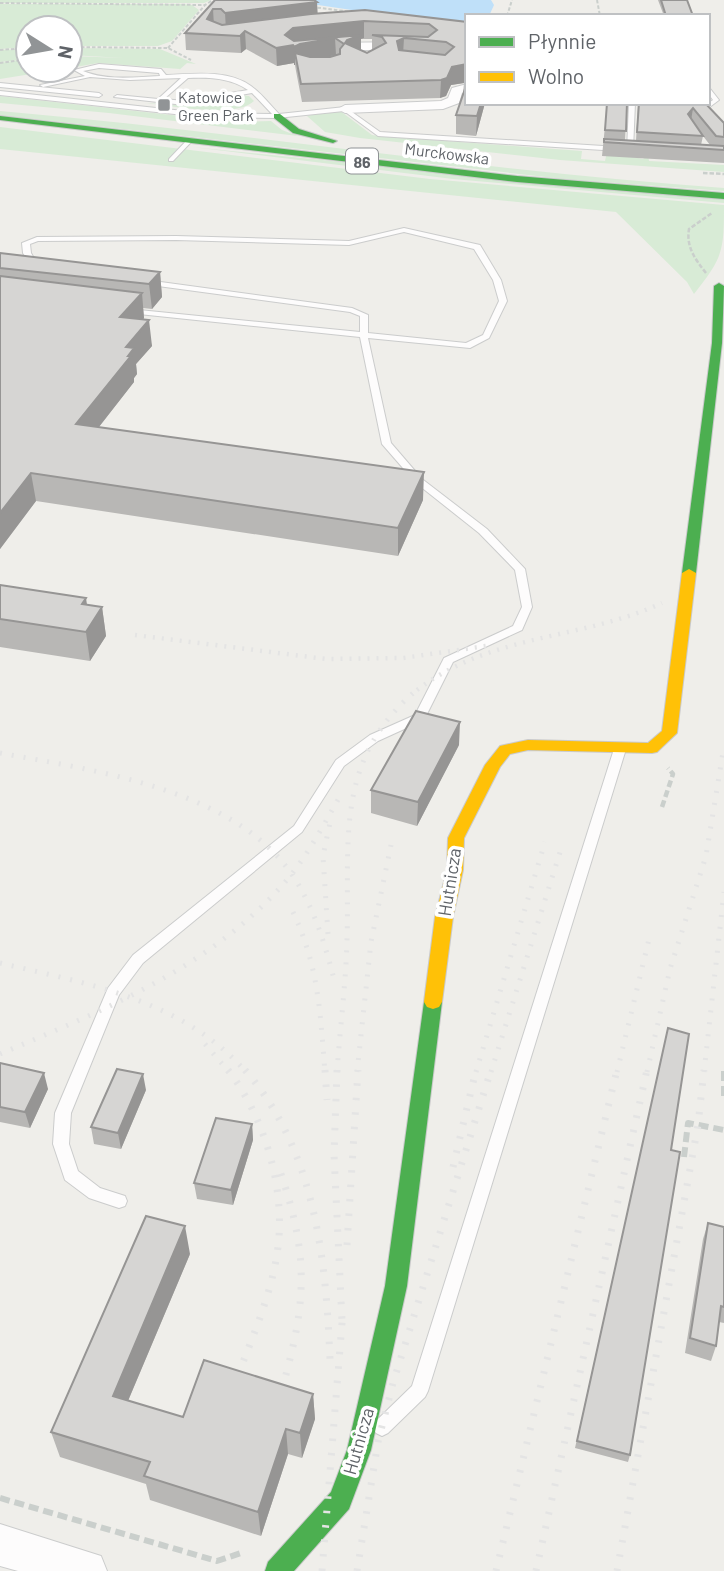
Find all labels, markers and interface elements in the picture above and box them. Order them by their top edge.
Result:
north arrow [14,14,84,84]
legend [465,14,710,105]
text: Płynnie [528,28,596,53]
text: N [54,44,79,61]
text: Wolno [528,63,584,88]
place label: Katowice Green Park [178,87,254,124]
marker: Katowice Green Park [156,97,172,113]
street label: Murckowska [404,138,490,168]
road number: 86 [346,148,378,174]
street label: Hutnicza [433,846,465,918]
street label: Hutnicza [338,1405,378,1477]

